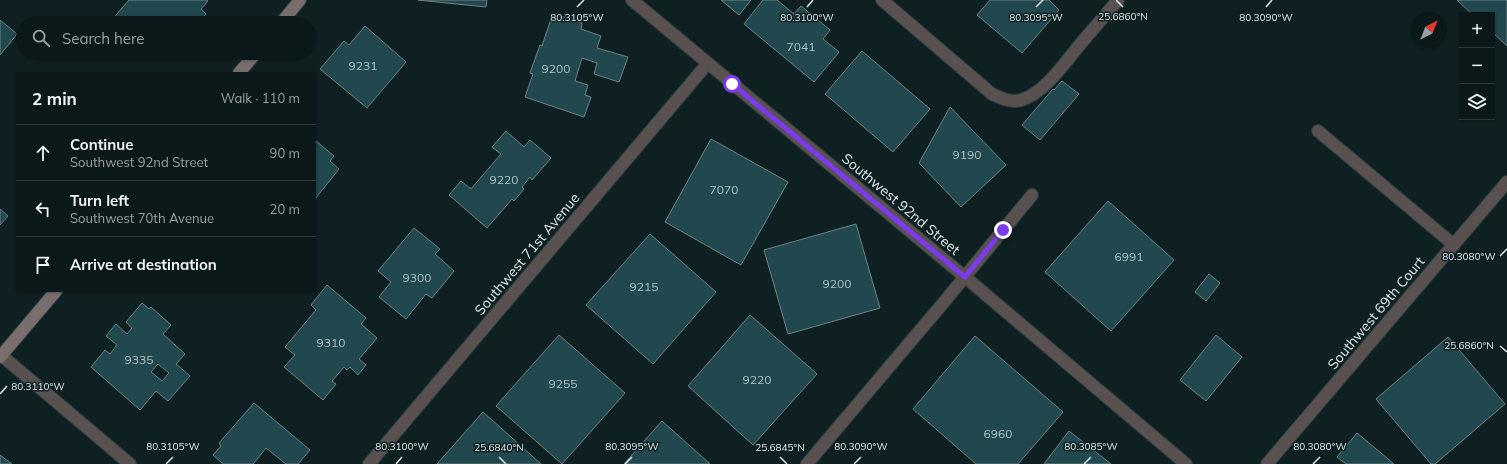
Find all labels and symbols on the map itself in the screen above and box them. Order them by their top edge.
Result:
text: 25.6860°N [1098,10,1148,23]
text: 80.3105°W [550,11,604,24]
text: 80.3100°W [780,11,834,24]
text: 80.3095°W [1009,11,1063,24]
text: 80.3090°W [1239,11,1293,24]
north arrow [1411,12,1447,48]
house number: 7041 [787,39,815,54]
house number: 9231 [349,58,377,73]
house number: 9200 [542,61,570,76]
route start [723,75,741,93]
house number: 9190 [953,147,981,162]
street label: Southwest 92nd Street [838,149,964,259]
house number: 9220 [490,172,518,187]
house number: 7070 [710,182,738,197]
street label: Southwest 71st Avenue [471,189,583,319]
route end [994,221,1012,239]
house number: 6991 [1115,249,1143,264]
text: 80.3080°W [1442,250,1496,263]
street label: Southwest 69th Court [1323,253,1429,373]
house number: 9300 [403,270,431,285]
house number: 9200 [823,276,851,291]
house number: 9215 [630,279,658,294]
house number: 9310 [317,335,345,350]
text: 25.6860°N [1444,339,1494,352]
house number: 9335 [125,352,153,367]
house number: 9220 [743,372,771,387]
house number: 9255 [549,376,577,391]
text: 80.3110°W [11,380,65,393]
house number: 6960 [984,426,1012,441]
text: 80.3105°W [146,440,200,453]
text: 80.3100°W [375,440,429,453]
text: 80.3095°W [605,440,659,453]
text: 80.3090°W [834,440,888,453]
text: 80.3085°W [1064,440,1118,453]
text: 80.3080°W [1293,440,1347,453]
text: 25.6840°N [474,441,524,454]
text: 25.6845°N [755,441,805,454]

